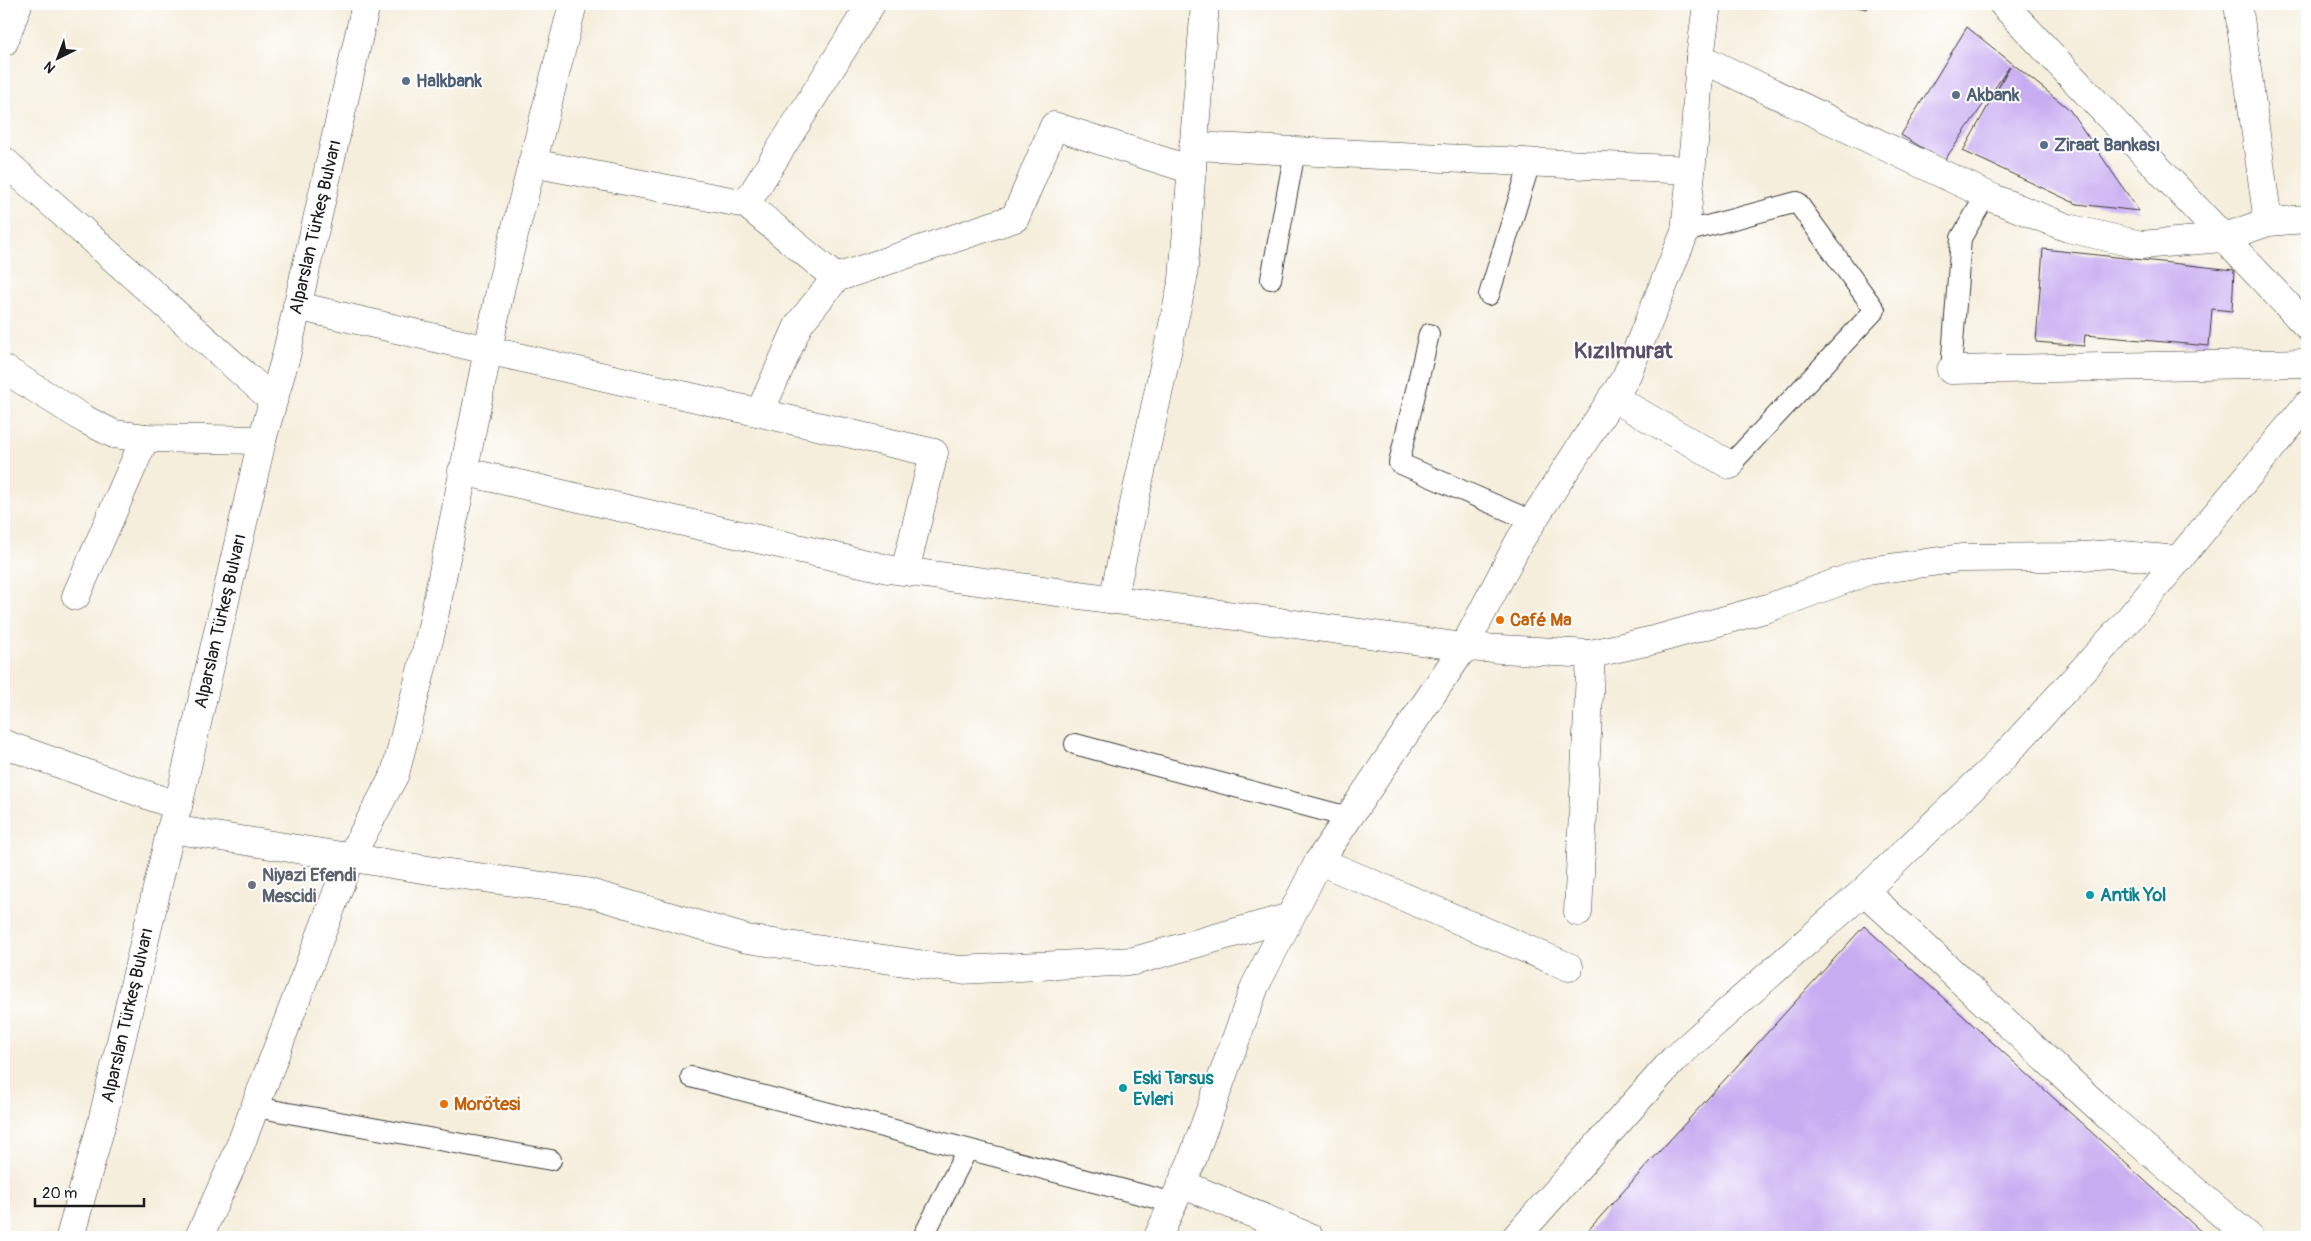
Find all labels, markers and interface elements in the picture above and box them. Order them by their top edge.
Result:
north arrow [32,32,82,82]
text: N [40,58,59,77]
place label: Halkbank [416,70,482,93]
marker: Halkbank [400,75,412,87]
place label: Akbank [1966,84,2020,107]
marker: Akbank [1950,89,1962,101]
place label: Ziraat Bankası [2054,134,2160,157]
street label: Alparslan Türkeş Bulvarı [284,137,347,317]
marker: Ziraat Bankası [2038,139,2050,151]
district label: Kızılmurat [1574,337,1673,365]
street label: Alparslan Türkeş Bulvarı [189,531,252,711]
place label: Café Ma [1510,609,1572,632]
marker: Café Ma [1494,614,1506,626]
place label: Niyazi Efendi Mescidi [262,864,356,908]
marker: Niyazi Efendi Mescidi [246,879,258,891]
place label: Antik Yol [2100,884,2166,907]
marker: Antik Yol [2084,889,2096,901]
street label: Alparslan Türkeş Bulvarı [96,925,159,1105]
place label: Eski Tarsus Evleri [1133,1067,1214,1111]
marker: Eski Tarsus Evleri [1117,1082,1129,1094]
place label: Morötesi [454,1093,520,1116]
marker: Morötesi [438,1098,450,1110]
scale bar [35,1176,144,1208]
text: 20 m [42,1184,77,1203]

